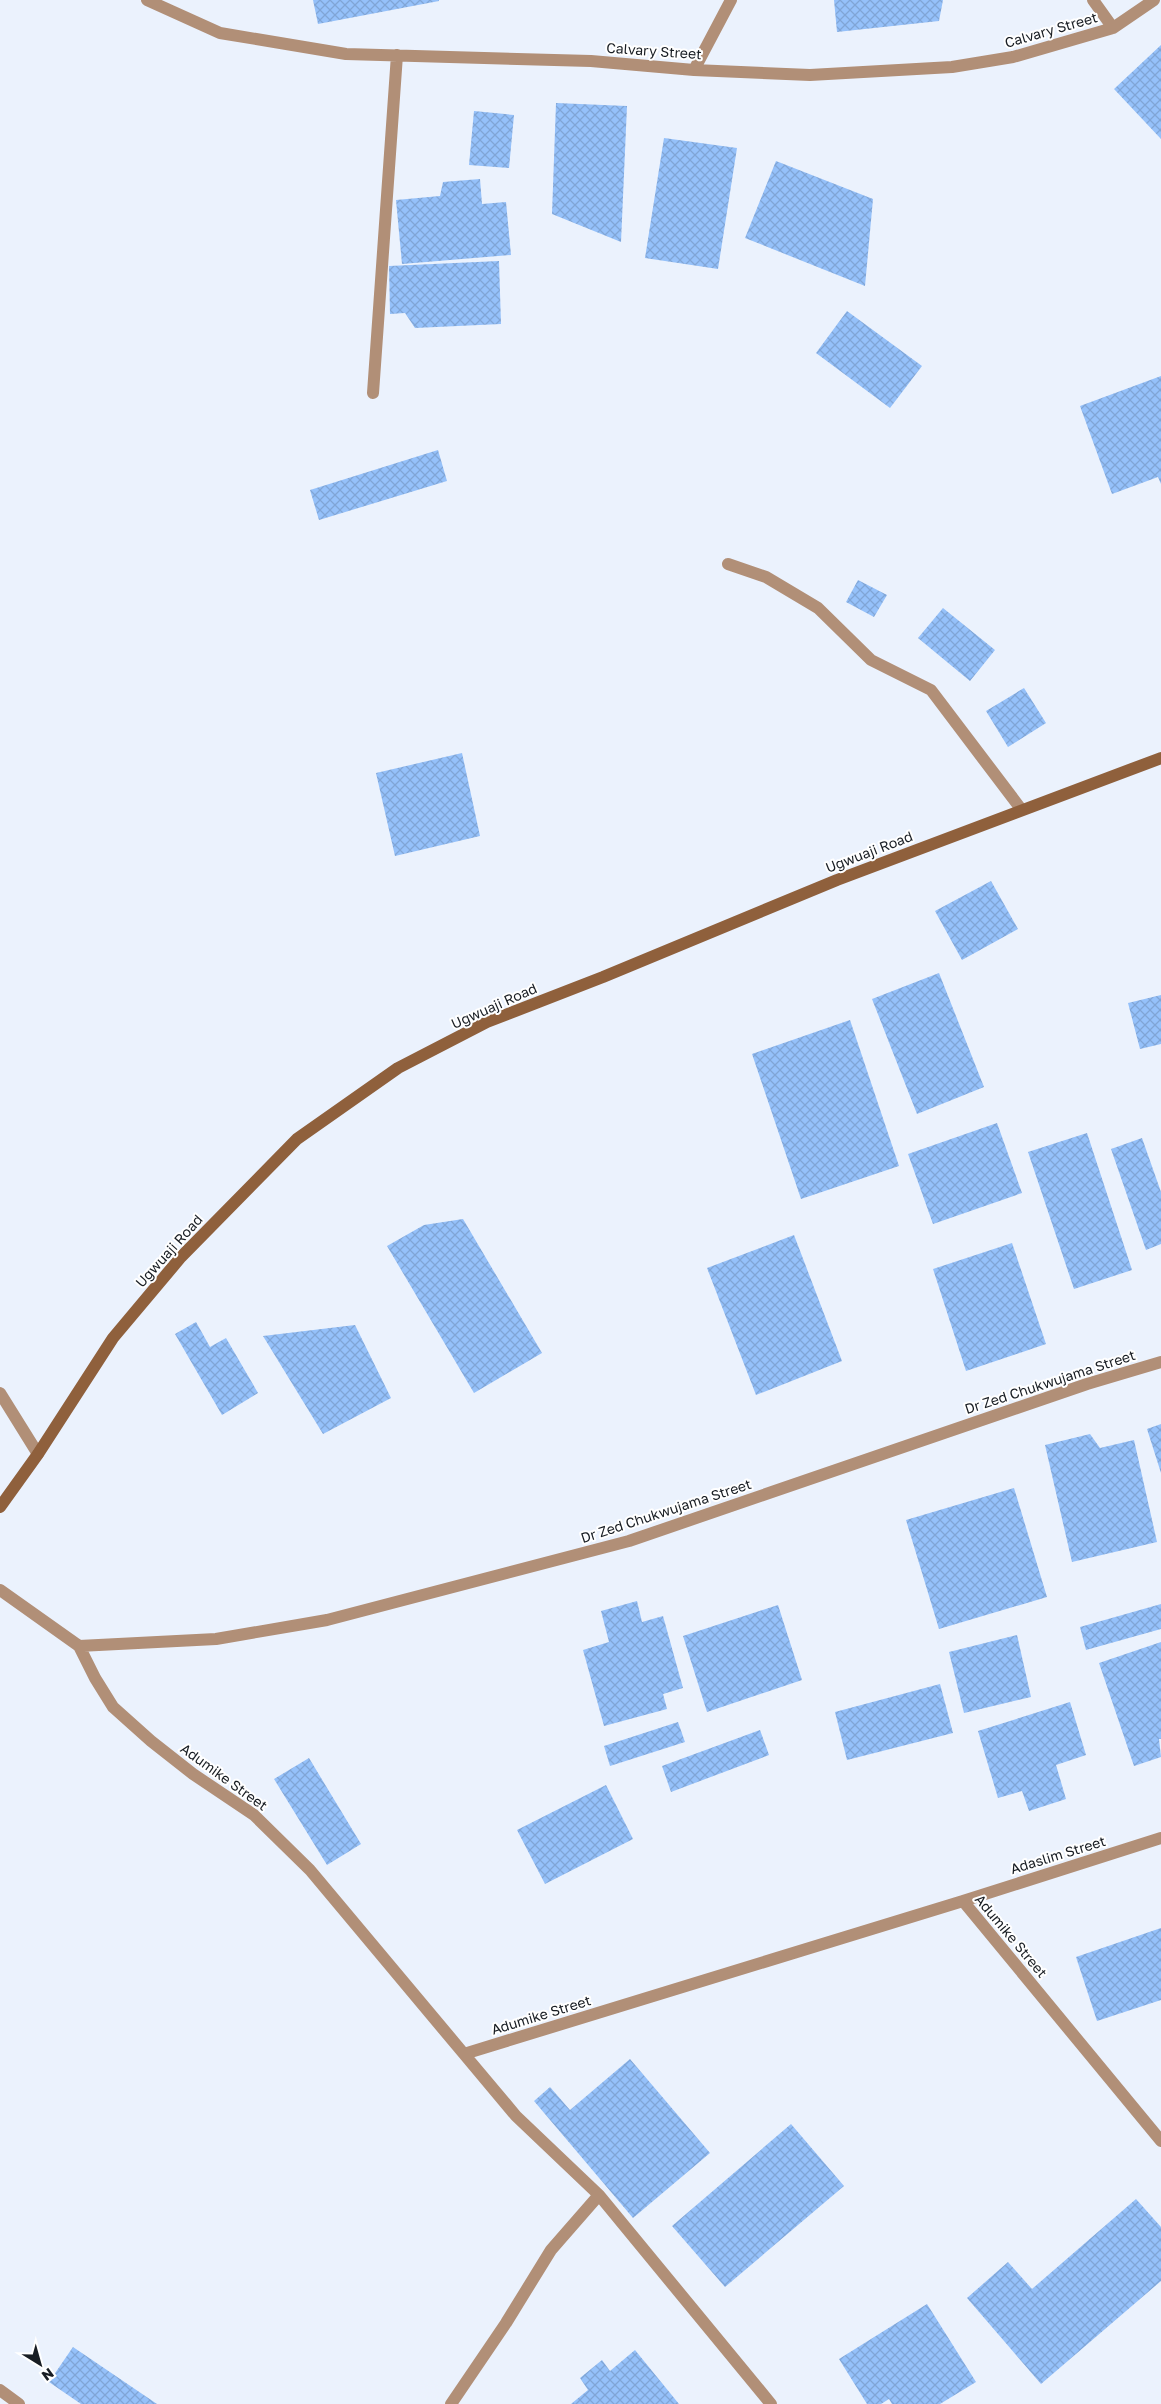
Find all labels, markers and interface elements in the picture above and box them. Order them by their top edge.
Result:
street label: Calvary Street [1003,8,1099,51]
street label: Calvary Street [606,39,702,62]
street label: Ugwuaji Road [823,827,915,876]
street label: Ugwuaji Road [448,979,539,1032]
street label: Ugwuaji Road [132,1211,206,1290]
street label: Dr Zed Chukwujama Street [962,1346,1137,1417]
street label: Dr Zed Chukwujama Street [578,1475,753,1546]
street label: Adumike Street [178,1739,271,1814]
street label: Adaslim Street [1008,1832,1108,1877]
street label: Adumike Street [972,1891,1051,1981]
street label: Adumike Street [489,1991,593,2038]
north arrow [15,2339,65,2389]
text: N [39,2365,57,2385]

